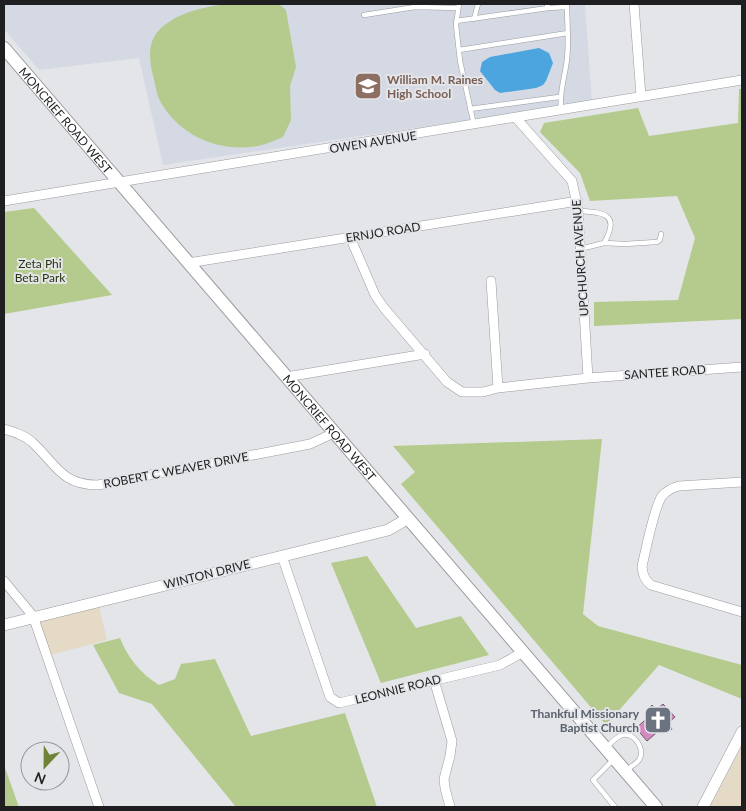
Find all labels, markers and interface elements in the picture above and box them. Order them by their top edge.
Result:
street label: MONCRIEF ROAD WEST [16,64,116,176]
school or university icon: William M. Raines High School [353,71,383,101]
place label: William M. Raines High School [387,72,483,101]
street label: OWEN AVENUE [328,128,418,156]
street label: UPCHURCH AVENUE [568,199,592,317]
street label: ERNJO ROAD [345,219,421,245]
park label: Zeta Phi Beta Park [15,256,66,285]
street label: SANTEE ROAD [624,362,706,382]
street label: MONCRIEF ROAD WEST [280,371,380,484]
street label: ROBERT C WEAVER DRIVE [102,449,250,491]
street label: WINTON DRIVE [162,556,252,592]
street label: LEONNIE ROAD [353,671,443,707]
church icon: Thankful Missionary Baptist Church [643,705,673,735]
place label: Thankful Missionary Baptist Church [530,706,640,735]
north arrow [20,741,70,791]
text: N [32,769,48,788]

